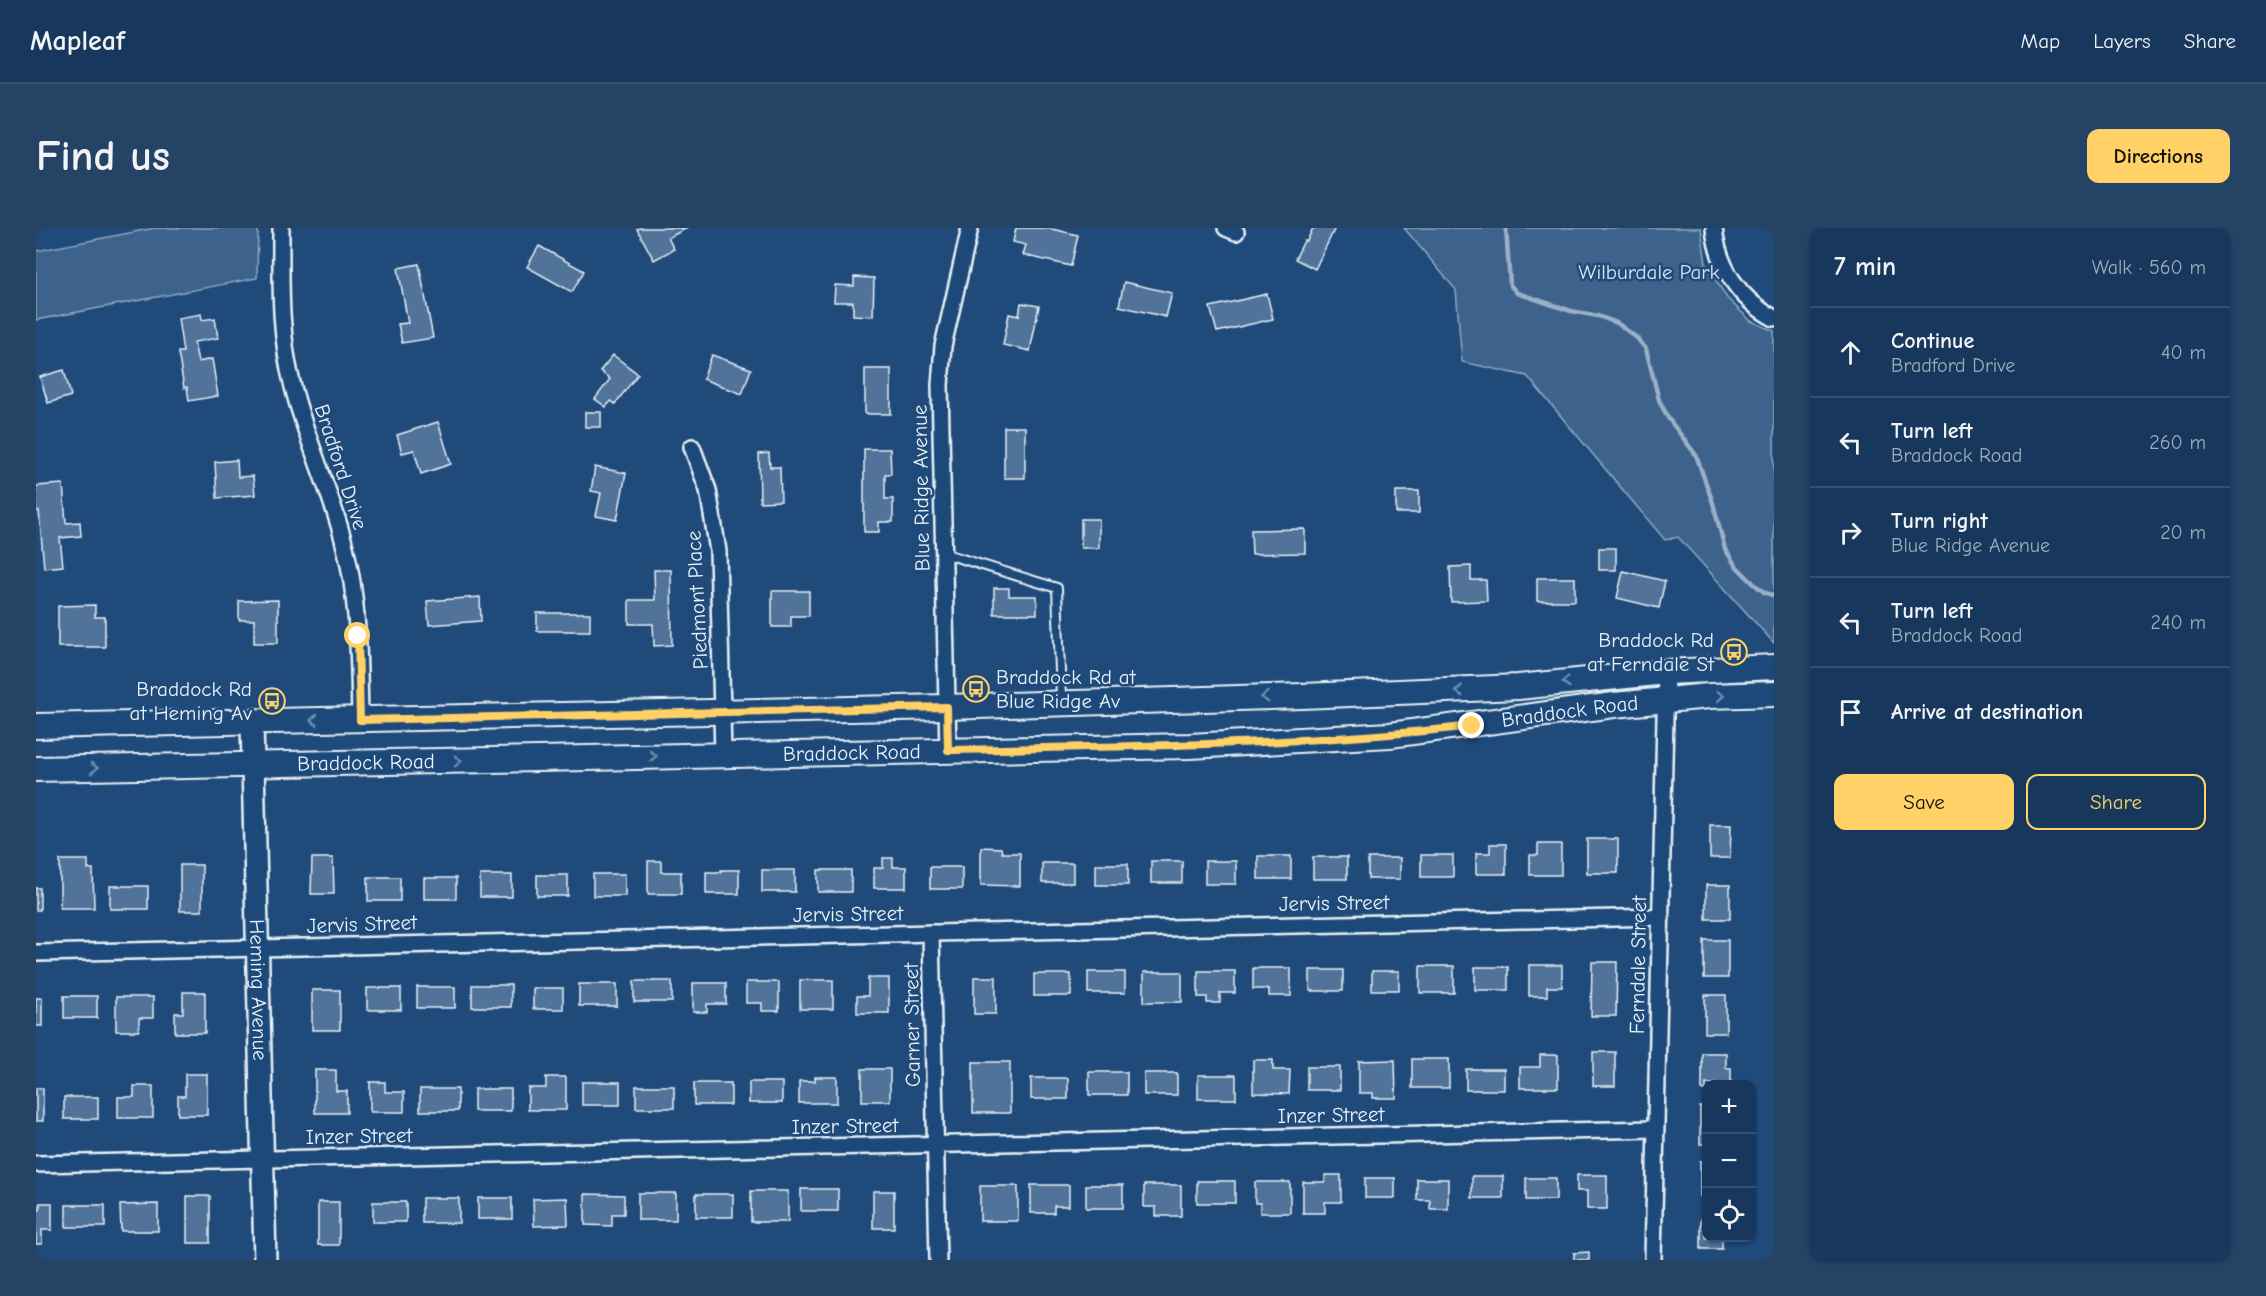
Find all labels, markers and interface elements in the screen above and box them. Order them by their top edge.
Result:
text: Mapleaf [30,25,125,57]
text: Map [2021,29,2060,53]
text: Layers [2093,29,2151,53]
text: Share [2184,29,2236,53]
button: Directions [2087,129,2230,183]
text: Find us [36,132,170,181]
text: 7 min [1834,252,1896,282]
text: Walk · 560 m [2092,256,2206,279]
park label: Wilburdale Park [1578,260,1720,284]
text: Continue [1891,328,1974,354]
icon: ahead [1834,336,1867,369]
text: 40 m [2161,341,2206,364]
text: Bradford Drive [1891,354,2015,377]
street label: Bradford Drive [309,401,373,533]
street label: Blue Ridge Avenue [908,404,934,572]
text: Turn left [1891,418,1973,444]
icon: left [1834,426,1867,459]
text: 260 m [2149,431,2206,454]
text: Braddock Road [1891,444,2022,467]
text: Turn right [1891,508,1988,534]
icon: right [1834,516,1867,549]
text: 20 m [2160,521,2206,544]
street label: Piedmont Place [681,530,713,670]
text: Blue Ridge Avenue [1891,534,2050,557]
text: Turn left [1891,598,1973,624]
icon: left [1834,606,1867,639]
text: 240 m [2151,611,2206,634]
route start [344,622,370,648]
text: Braddock Road [1891,624,2022,647]
place label: Braddock Rd at Ferndale St [1587,628,1715,676]
bus stop icon: Braddock Rd at Ferndale St [1719,637,1749,667]
place label: Braddock Rd at Blue Ridge Av [996,665,1137,713]
bus stop icon: Braddock Rd at Blue Ridge Av [961,674,991,704]
one-way arrow [1562,675,1571,688]
place label: Braddock Rd at Heming Av [130,677,252,725]
one-way arrow [1455,684,1464,697]
bus stop icon: Braddock Rd at Heming Av [257,686,287,716]
one-way arrow [1715,689,1724,702]
one-way arrow [1260,691,1269,704]
street label: Braddock Road [1500,691,1639,732]
icon: arrive [1834,696,1867,729]
text: Arrive at destination [1891,699,2083,725]
route end [1458,712,1484,738]
one-way arrow [309,714,318,727]
street label: Braddock Road [783,739,921,766]
street label: Braddock Road [297,749,435,776]
one-way arrow [649,750,658,763]
one-way arrow [454,754,463,767]
one-way arrow [90,762,99,774]
button: Save [1834,774,2014,830]
button: Share [2026,774,2206,830]
street label: Jervis Street [1279,890,1390,916]
street label: Ferndale Street [1625,895,1651,1034]
street label: Jervis Street [793,901,904,927]
street label: Jervis Street [306,910,419,938]
street label: Heming Avenue [245,919,272,1061]
street label: Garner Street [899,962,925,1087]
map controls [1702,1080,1756,1242]
button: + [1702,1080,1756,1134]
street label: Inzer Street [1277,1102,1386,1128]
street label: Inzer Street [791,1113,900,1139]
street label: Inzer Street [305,1123,414,1149]
button: − [1702,1134,1756,1188]
button: locate [1702,1188,1756,1242]

